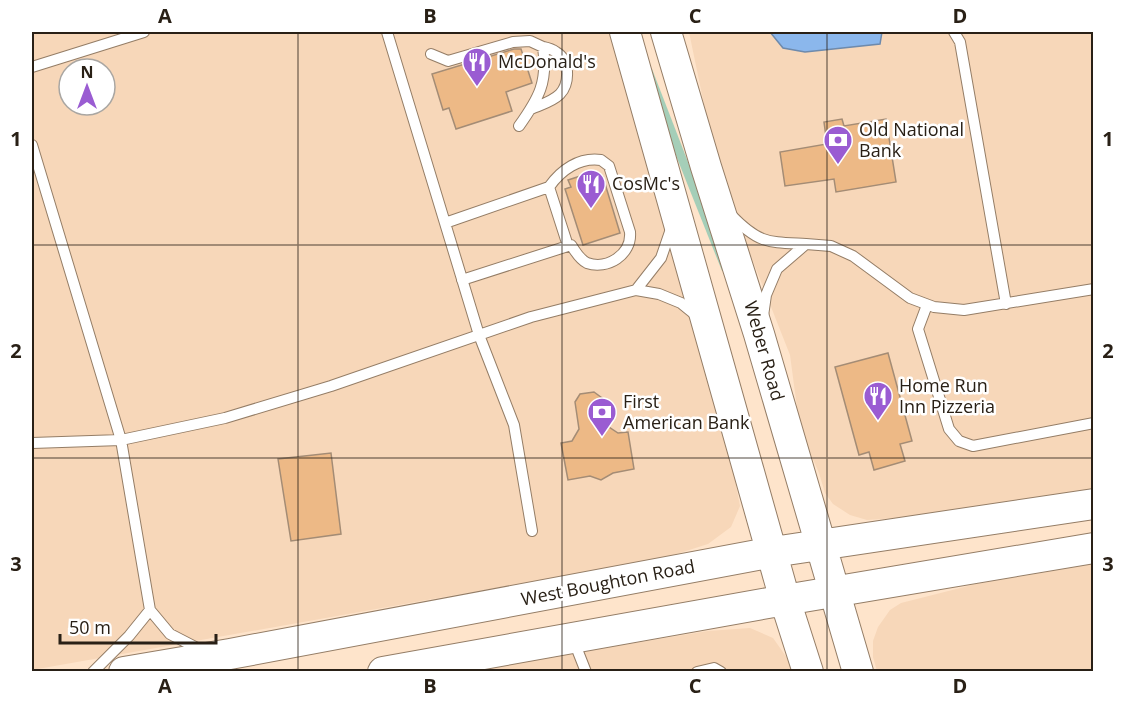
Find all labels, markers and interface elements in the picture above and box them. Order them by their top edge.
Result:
text: A [158,2,172,29]
text: B [423,2,437,29]
text: C [689,2,702,29]
text: D [953,2,967,29]
restaurant icon: McDonald's [461,46,493,88]
place label: McDonald's [498,49,596,73]
north arrow [57,57,117,117]
text: N [80,61,94,83]
place label: Old National Bank [859,117,964,162]
bank icon: Old National Bank [822,124,854,166]
text: 1 [10,125,22,152]
text: 1 [1102,125,1114,152]
restaurant icon: CosMc's [575,168,607,210]
place label: CosMc's [612,171,680,195]
street label: Weber Road [739,298,791,403]
text: 2 [10,337,22,364]
text: 2 [1102,337,1114,364]
place label: Home Run Inn Pizzeria [899,373,995,418]
restaurant icon: Home Run Inn Pizzeria [862,380,894,422]
place label: First American Bank [623,389,750,434]
bank icon: First American Bank [586,396,618,438]
text: 3 [10,550,22,577]
text: 3 [1102,550,1114,577]
street label: West Boughton Road [519,553,697,611]
scale bar [60,607,216,645]
text: 50 m [69,615,111,639]
text: A [158,672,172,699]
text: B [423,672,437,699]
text: C [689,672,702,699]
text: D [953,672,967,699]

